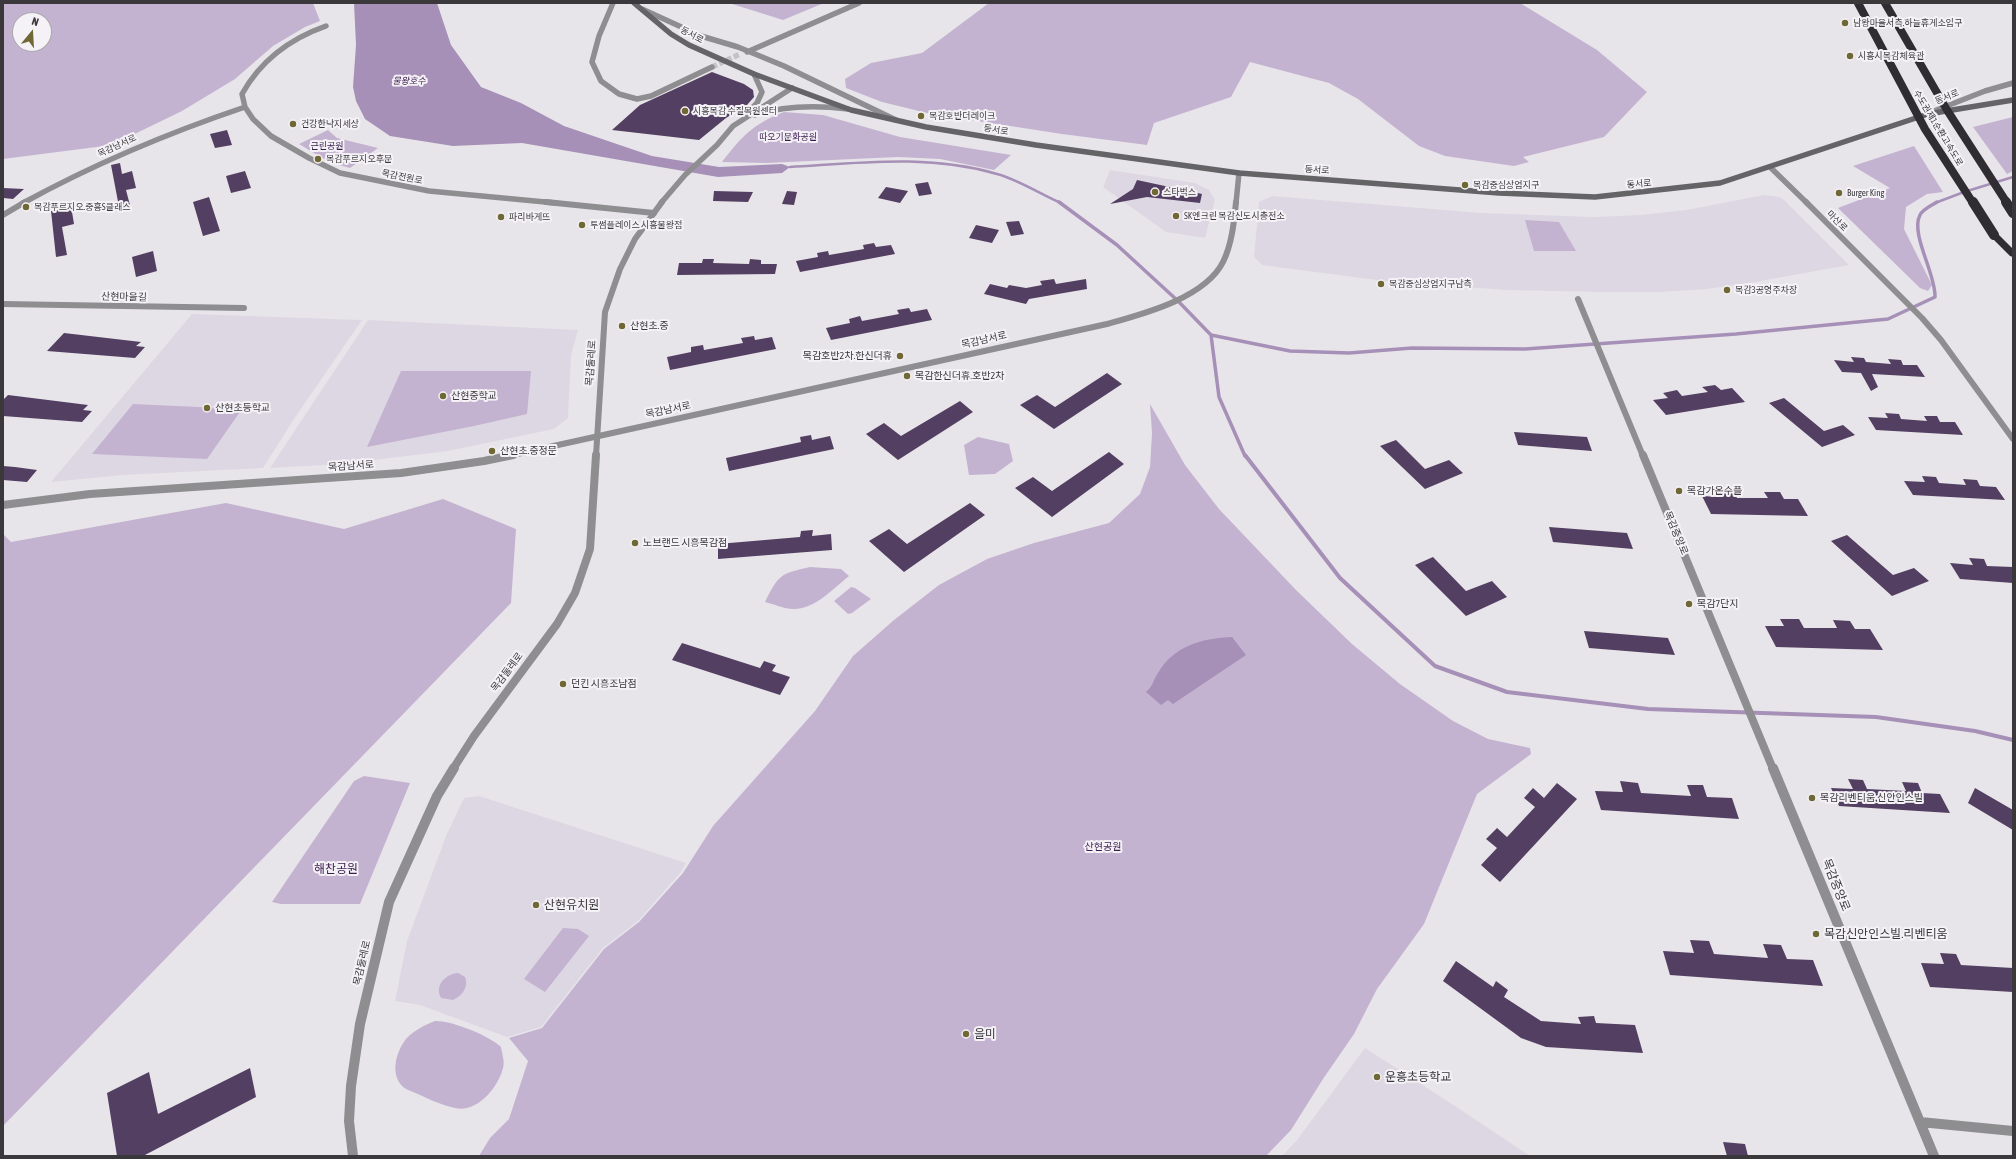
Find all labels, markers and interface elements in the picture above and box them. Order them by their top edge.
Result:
north arrow [12,12,52,52]
text: N [30,15,40,28]
marker: 남왕마을서측.하늘휴게소입구 [1840,18,1850,28]
place label: 남왕마을서측.하늘휴게소입구 [1853,18,1962,28]
street label: 동서로 [678,24,706,46]
marker: 시흥시목감체육관 [1845,51,1855,61]
place label: 시흥시목감체육관 [1858,51,1924,61]
water label: 물왕호수 [392,76,426,86]
street label: 동서로 [1933,87,1961,107]
street label: 수도권제1순환고속도로 [1911,88,1965,168]
marker: 시흥목감 수질복원센터 [680,106,690,116]
place label: 시흥목감 수질복원센터 [693,106,777,116]
marker: 목감호반더레이크 [916,111,926,121]
place label: 목감호반더레이크 [929,111,995,121]
marker: 건강한낙지세상 [288,119,298,129]
place label: 건강한낙지세상 [301,119,359,129]
street label: 동서로 [983,123,1009,137]
street label: 목감남서로 [96,132,138,160]
park label: 따오기문화공원 [759,132,817,142]
park label: 근린공원 [310,141,344,151]
marker: 목감푸르지오후문 [313,154,323,164]
place label: 목감푸르지오후문 [326,154,392,164]
street label: 동서로 [1304,164,1330,176]
street label: 목감전원로 [381,168,423,186]
street label: 동서로 [1626,177,1652,191]
marker: 목감중심상업지구 [1460,180,1470,190]
place label: 목감중심상업지구 [1473,180,1539,190]
marker: 스타벅스 [1150,187,1160,197]
place label: 스타벅스 [1163,187,1196,197]
marker: Burger King [1834,188,1844,198]
place label: Burger King [1847,188,1884,198]
marker: 목감푸르지오.중흥S클래스 [21,202,31,212]
place label: 목감푸르지오.중흥S클래스 [34,202,130,212]
street label: 마산로 [1824,208,1850,234]
marker: SK엔크린 목감신도시충전소 [1171,211,1181,221]
place label: SK엔크린 목감신도시충전소 [1184,211,1285,221]
marker: 파리바게뜨 [496,212,506,222]
place label: 파리바게뜨 [509,212,550,222]
marker: 투썸플레이스 시흥물왕점 [577,220,587,230]
place label: 투썸플레이스 시흥물왕점 [590,220,682,230]
marker: 목감중심상업지구남측 [1376,279,1386,289]
place label: 목감중심상업지구남측 [1389,279,1472,289]
marker: 목감3공영주차장 [1722,285,1732,295]
place label: 목감3공영주차장 [1735,285,1797,295]
street label: 산현마을길 [101,291,147,303]
place label: 산현초.중 [630,320,669,332]
marker: 산현초.중 [617,321,627,331]
street label: 목감남서로 [960,329,1008,351]
street label: 목감둘레로 [583,340,599,386]
place label: 목감호반2차.한신더휴 [803,350,892,362]
marker: 목감호반2차.한신더휴 [895,351,905,361]
place label: 목감한신더휴.호반2차 [915,370,1004,382]
marker: 목감한신더휴.호반2차 [902,371,912,381]
place label: 산현중학교 [451,390,497,402]
marker: 산현중학교 [438,391,448,401]
street label: 목감남서로 [644,399,692,421]
place label: 산현초등학교 [215,402,270,414]
marker: 산현초등학교 [202,403,212,413]
place label: 산현초.중정문 [500,445,557,457]
marker: 산현초.중정문 [487,446,497,456]
street label: 목감남서로 [328,458,374,474]
place label: 목감가온수플 [1687,485,1742,497]
marker: 목감가온수플 [1674,486,1684,496]
street label: 목감중앙로 [1661,509,1691,557]
place label: 노브랜드 시흥목감점 [643,537,727,549]
marker: 노브랜드 시흥목감점 [630,538,640,548]
place label: 목감7단지 [1697,598,1738,610]
marker: 목감7단지 [1684,599,1694,609]
street label: 목감둘레로 [488,650,526,694]
place label: 던킨 시흥조남점 [571,678,637,690]
marker: 던킨 시흥조남점 [558,679,568,689]
place label: 목감리벤티움.신안인스빌 [1820,792,1923,804]
marker: 목감리벤티움.신안인스빌 [1807,793,1817,803]
park label: 산현공원 [1085,841,1121,853]
street label: 목감중앙로 [1819,857,1853,913]
park label: 해찬공원 [314,862,358,876]
place label: 산현유치원 [544,898,599,912]
marker: 산현유치원 [531,900,541,910]
place label: 목감신안인스빌.리벤티움 [1824,927,1948,941]
marker: 목감신안인스빌.리벤티움 [1811,929,1821,939]
street label: 목감둘레로 [351,939,373,987]
place label: 을미 [974,1027,996,1041]
marker: 을미 [961,1029,971,1039]
place label: 운흥초등학교 [1385,1070,1451,1084]
marker: 운흥초등학교 [1372,1072,1382,1082]

